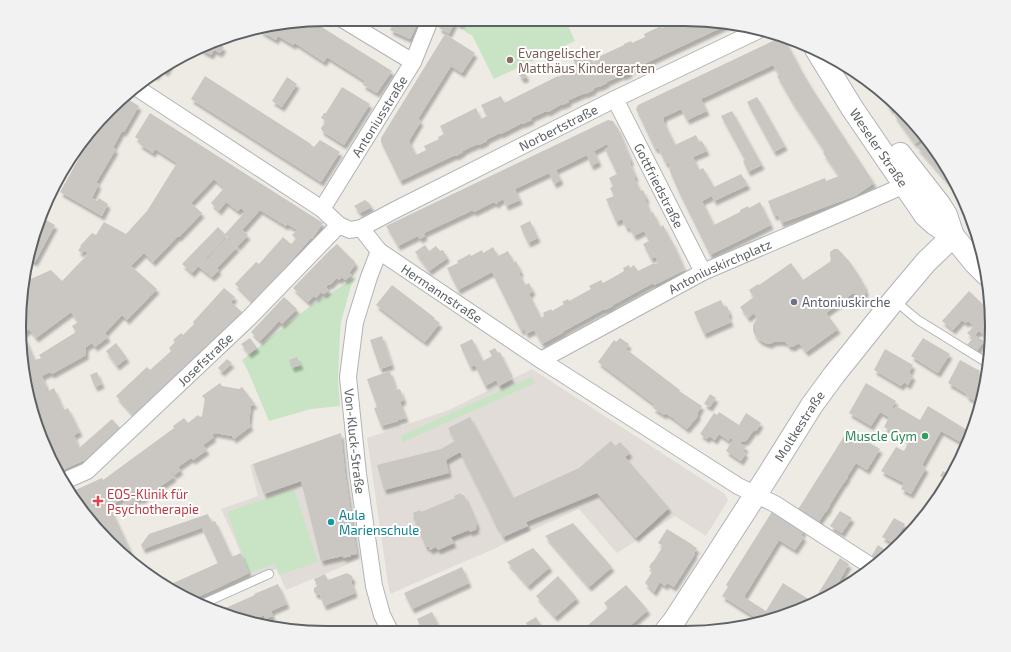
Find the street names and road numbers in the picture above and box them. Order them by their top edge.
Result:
street label: Antoniusstraße [348,73,411,160]
street label: Norbertstraße [516,101,600,154]
street label: Weseler Straße [847,105,911,190]
street label: Gottfriedstraße [631,140,687,231]
street label: Antoniuskirchplatz [666,236,774,297]
street label: Hermannstraße [398,260,485,326]
street label: Josefstraße [174,329,236,389]
street label: Von-Kluck-Straße [341,388,369,495]
street label: Moltkestraße [771,388,828,464]

